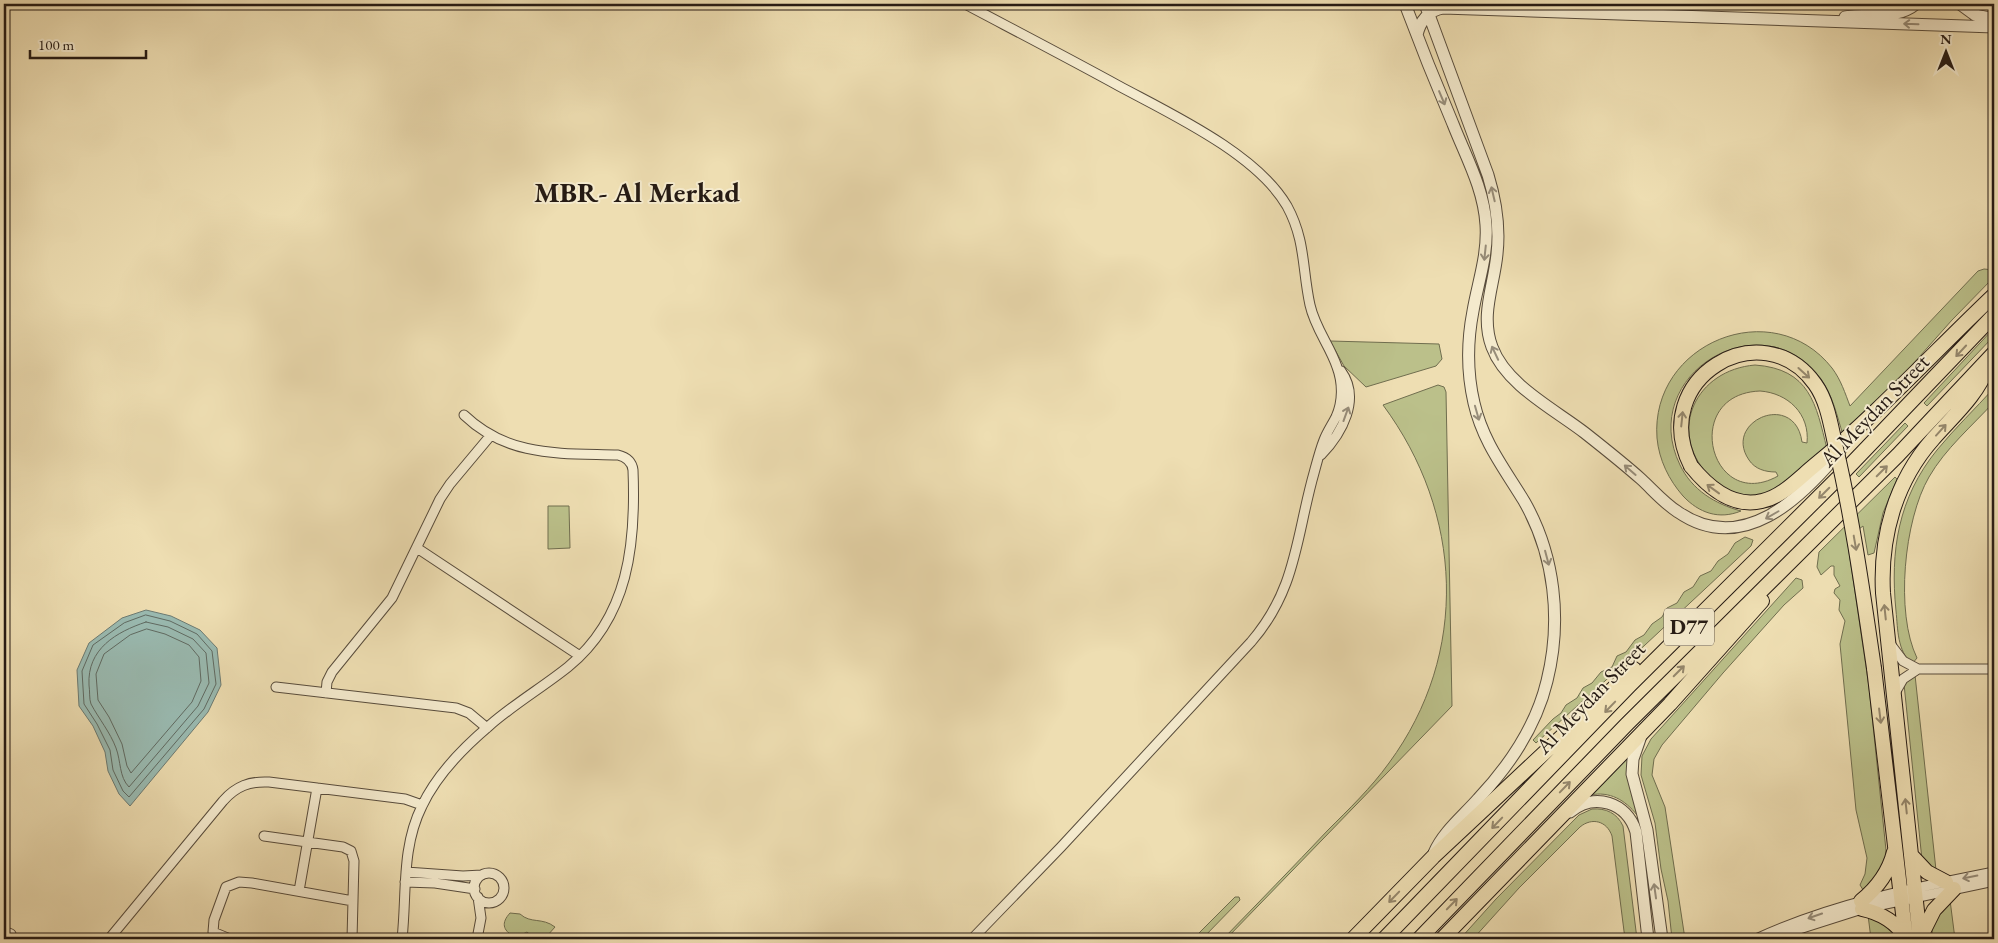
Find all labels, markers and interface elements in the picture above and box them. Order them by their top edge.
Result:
one-way arrow [1903,20,1919,29]
scale bar [30,28,146,60]
north arrow [1920,28,1970,78]
text: N [1940,30,1952,48]
text: 100 m [38,35,75,54]
one-way arrow [1438,90,1447,105]
district label: MBR- Al Merkad [534,174,741,210]
one-way arrow [1488,186,1497,202]
one-way arrow [1481,244,1490,260]
one-way arrow [1955,344,1967,357]
one-way arrow [1490,346,1499,361]
street label: Al Meydan Street [1812,348,1936,474]
one-way arrow [1798,367,1811,379]
one-way arrow [1473,404,1482,420]
one-way arrow [1342,407,1351,422]
one-way arrow [1677,411,1687,427]
one-way arrow [1935,423,1947,436]
one-way arrow [1624,465,1637,476]
one-way arrow [1876,465,1888,477]
one-way arrow [1707,483,1721,494]
one-way arrow [1818,487,1830,499]
one-way arrow [1764,510,1779,520]
one-way arrow [1851,534,1861,550]
one-way arrow [1543,550,1552,566]
one-way arrow [1880,604,1890,620]
road number: D77 [1664,608,1714,646]
street label: Al Meydan Street [1528,635,1652,761]
one-way arrow [1673,665,1685,678]
one-way arrow [1604,700,1616,713]
one-way arrow [1876,708,1886,724]
one-way arrow [1559,781,1571,794]
one-way arrow [1901,798,1911,814]
one-way arrow [1491,817,1503,830]
one-way arrow [1963,873,1979,882]
one-way arrow [1650,883,1660,899]
one-way arrow [1388,890,1400,903]
one-way arrow [1446,898,1458,910]
one-way arrow [1808,912,1823,921]

